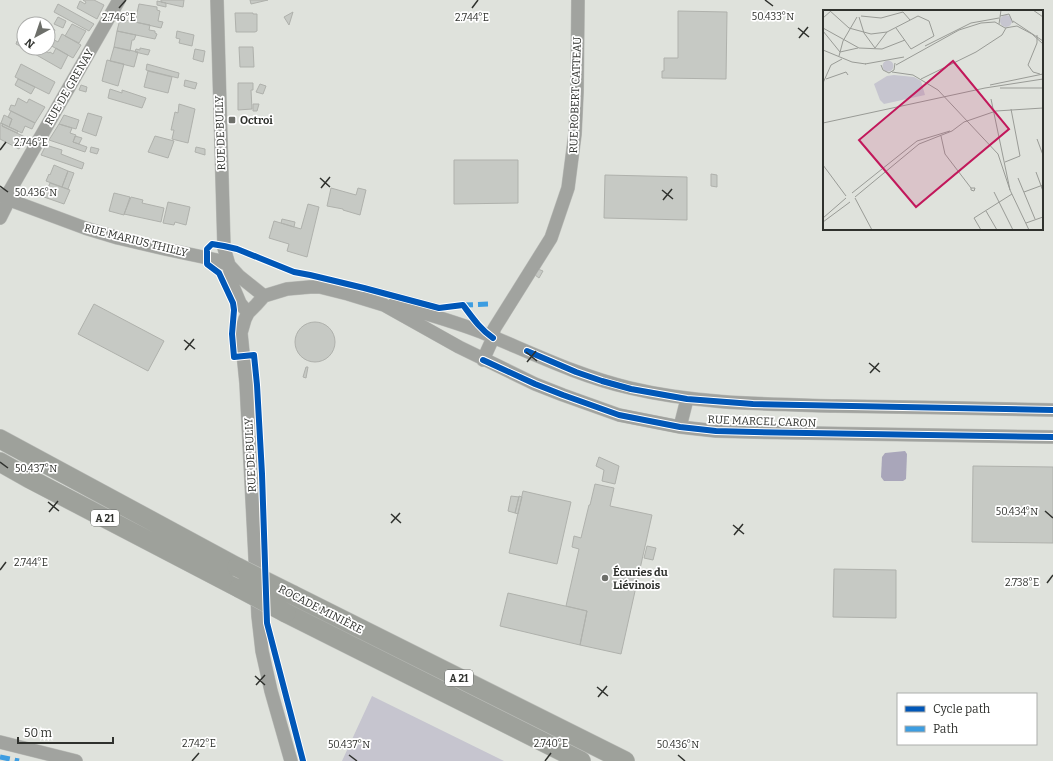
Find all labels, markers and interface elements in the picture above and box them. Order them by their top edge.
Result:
inset map [823,10,1043,230]
text: 50.433°N [752,11,794,23]
text: 2.746°E [102,12,136,24]
text: 2.744°E [455,12,489,24]
north arrow [16,16,56,56]
text: N [22,35,37,51]
street label: RUE ROBERT CATTEAU [567,36,584,154]
street label: RUE DE GRENAY [42,46,97,128]
street label: RUE DE BULLY [213,95,228,171]
place label: Octroi [240,114,273,127]
marker: Octroi [227,115,237,125]
text: 2.746°E [14,137,48,149]
text: 50.436°N [15,187,57,199]
street label: RUE MARIUS THILLY [83,221,190,260]
street label: RUE MARCEL CARON [707,413,817,430]
street label: RUE DE BULLY [242,416,259,493]
text: 50.437°N [15,463,57,475]
text: 50.434°N [996,506,1038,518]
road number: A 21 [91,510,119,526]
text: 2.744°E [14,557,48,569]
place label: Écuries du Liévinois [613,565,668,592]
marker: Écuries du Liévinois [600,573,610,583]
text: 2.738°E [1005,577,1039,589]
street label: ROCADE MINIÈRE [276,582,366,637]
road number: A 21 [445,670,473,686]
legend [897,693,1037,745]
text: Cycle path [933,702,991,716]
scale bar [18,719,113,745]
text: Path [933,722,959,736]
text: 50 m [24,726,53,740]
text: 2.742°E [182,738,216,750]
text: 2.740°E [534,738,568,750]
text: 50.437°N [328,739,370,751]
text: 50.436°N [657,739,699,751]

